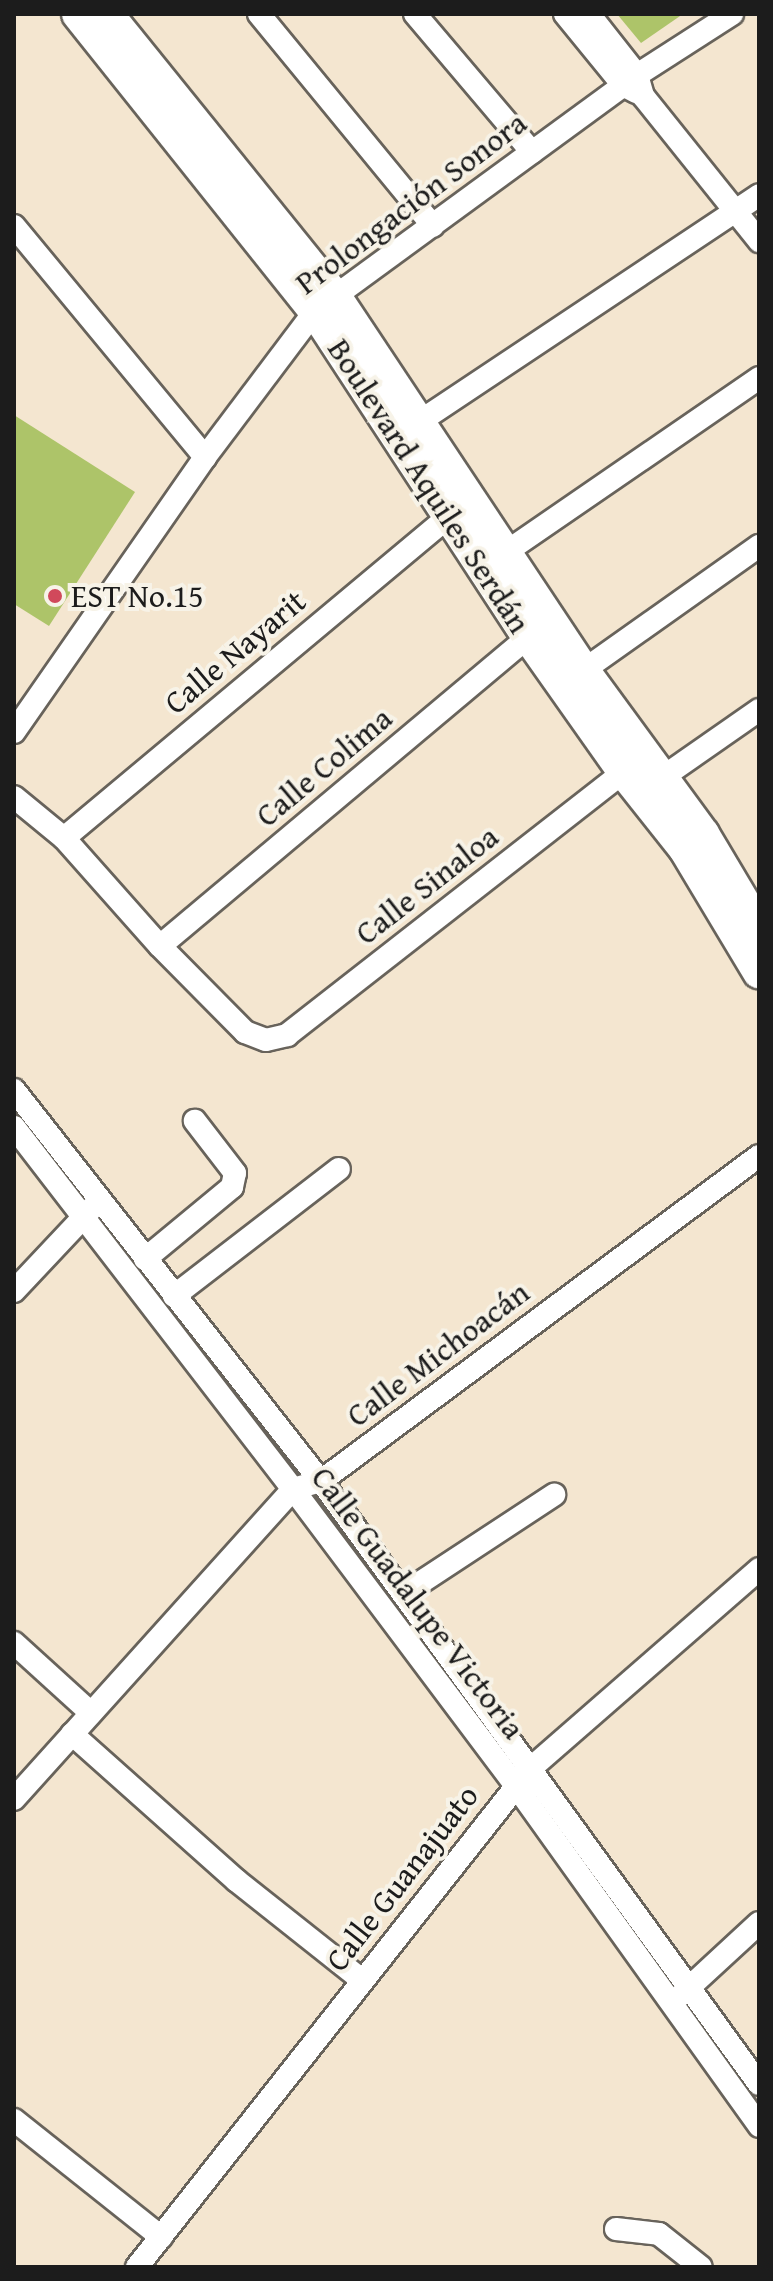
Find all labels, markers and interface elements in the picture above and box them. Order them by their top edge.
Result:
street label: Prolongación Sonora [288,104,534,302]
street label: Boulevard Aquiles Serdán [319,332,539,640]
place label: EST No.15 [71,577,204,615]
street label: Calle Nayarit [157,582,313,722]
marker: EST No.15 [46,587,64,605]
street label: Calle Colima [248,699,400,835]
street label: Calle Sinaloa [348,817,506,953]
street label: Calle Michoacán [339,1273,537,1435]
street label: Calle Guadalupe Victoria [303,1459,533,1747]
street label: Calle Guanajuato [317,1777,487,1979]

